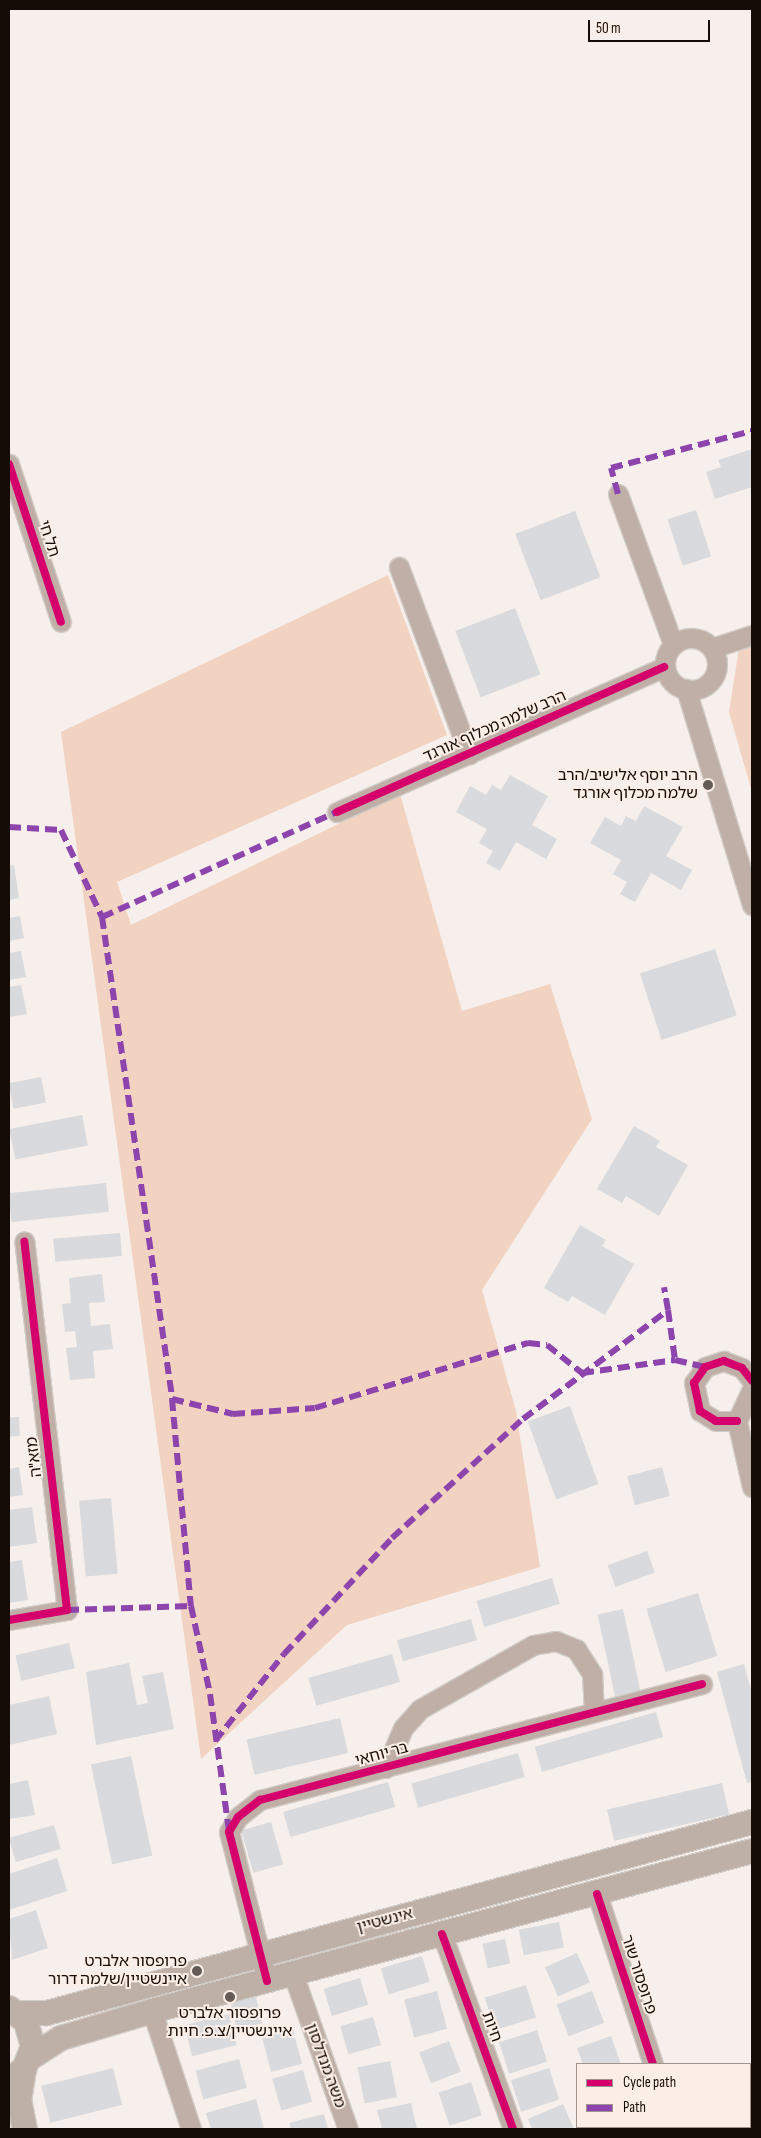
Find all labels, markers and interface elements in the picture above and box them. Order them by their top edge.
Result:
scale bar [591,10,714,42]
text: 50 m [596,19,621,38]
street label: תל חי [33,518,63,560]
street label: הרב שלמה מכלוף אורגד [421,687,569,767]
place label: הרב יוסף אלישיב/הרב שלמה מכלוף אורגד [558,766,698,804]
marker: הרב יוסף אלישיב/הרב שלמה מכלוף אורגד [702,779,714,791]
street label: מזא"ה [23,1436,47,1478]
street label: בר יוחאי [353,1739,411,1771]
street label: אינשטיין [355,1904,415,1938]
street label: פרופסור שור [616,1933,660,2017]
place label: פרופסור אלברט איינשטיין/שלמה דרור [48,1952,187,1990]
marker: פרופסור אלברט איינשטיין/שלמה דרור [191,1965,203,1977]
marker: פרופסור אלברט איינשטיין/צ.פ. חיות [224,1991,236,2003]
place label: פרופסור אלברט איינשטיין/צ.פ. חיות [168,2004,292,2042]
street label: חיות [477,2009,505,2045]
street label: משה מנדלסון [301,2021,349,2111]
legend [576,2063,751,2128]
text: Cycle path [623,2073,676,2092]
text: Path [623,2098,646,2117]

